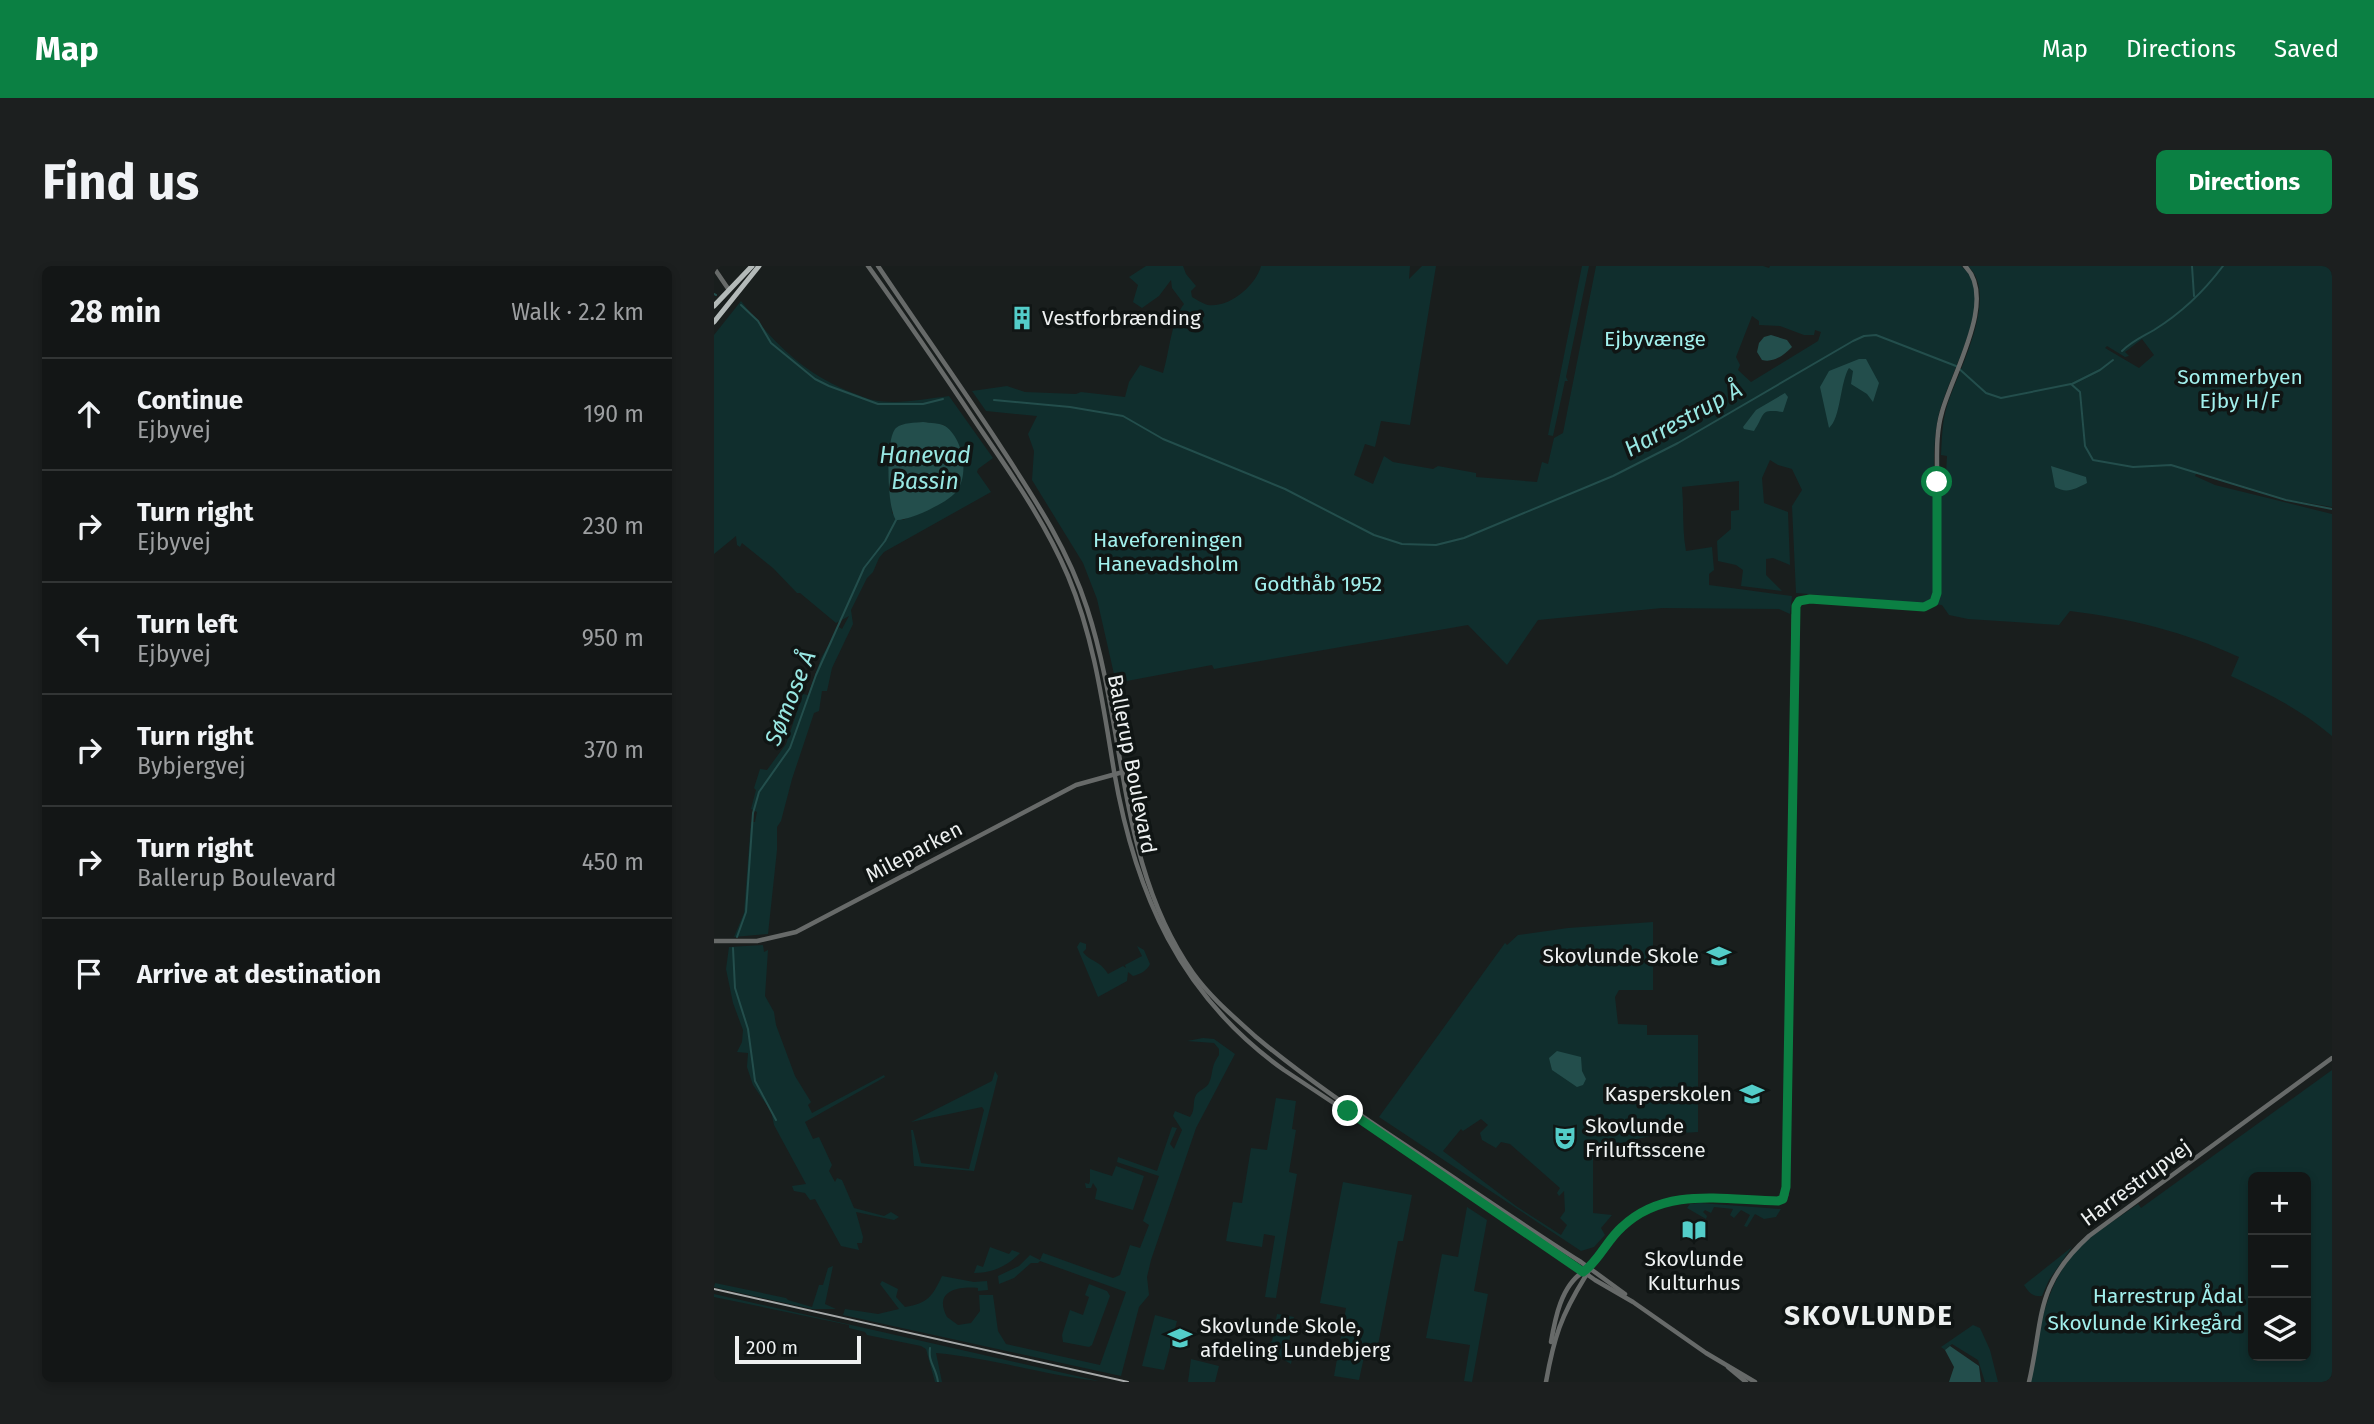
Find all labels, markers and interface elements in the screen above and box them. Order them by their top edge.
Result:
text: Map [35,29,99,69]
text: Map [2042,35,2088,63]
text: Directions [2126,35,2236,63]
text: Saved [2274,35,2339,63]
button: Directions [2156,150,2332,214]
text: Find us [42,153,199,212]
text: 28 min [70,294,161,330]
text: Walk · 2.2 km [511,298,644,326]
building icon: Vestforbrænding [1008,304,1036,332]
place label: Vestforbrænding [1042,305,1201,331]
park label: Ejbyvænge [1604,326,1706,352]
park label: Sommerbyen Ejby H/F [2177,364,2303,414]
water label: Harrestrup Å [1618,373,1747,463]
text: Continue [137,385,243,416]
icon: ahead [70,395,108,433]
text: 190 m [583,400,644,428]
text: Ejbyvej [137,416,211,444]
water label: Hanevad Bassin [879,441,971,495]
route start [1921,466,1952,497]
text: Turn right [137,497,254,528]
icon: right [70,507,108,545]
text: 230 m [583,512,644,540]
park label: Haveforeningen Hanevadsholm [1093,527,1243,577]
text: Ejbyvej [137,528,211,556]
park label: Godthåb 1952 [1254,571,1382,597]
text: Turn left [137,609,238,640]
icon: left [70,619,108,657]
text: 950 m [582,624,644,652]
text: Ejbyvej [137,640,211,668]
water label: Sømose Å [756,646,822,751]
street label: Ballerup Boulevard [1102,672,1162,856]
text: Turn right [137,721,254,752]
icon: right [70,731,108,769]
text: 370 m [584,736,644,764]
text: Bybjergvej [137,752,246,780]
street label: Mileparken [861,816,967,888]
text: Turn right [137,833,254,864]
icon: right [70,843,108,881]
text: 450 m [582,848,644,876]
text: Ballerup Boulevard [137,864,336,892]
school or university icon: Skovlunde Skole [1705,942,1733,970]
place label: Skovlunde Skole [1542,943,1699,969]
icon: arrive [70,955,108,993]
text: Arrive at destination [137,959,381,990]
school or university icon: Kasperskolen [1738,1080,1766,1108]
place label: Kasperskolen [1605,1081,1732,1107]
route end [1332,1095,1363,1126]
place label: Skovlunde Friluftsscene [1585,1113,1706,1163]
theatre icon: Skovlunde Friluftsscene [1551,1124,1579,1152]
street label: Harrestrupvej [2076,1134,2196,1232]
map controls [2248,1172,2311,1361]
button: + [2248,1172,2311,1235]
library icon: Skovlunde Kulturhus [1680,1216,1708,1244]
button: − [2248,1235,2311,1298]
place label: Skovlunde Kulturhus [1644,1246,1744,1296]
park label: Harrestrup Ådal [2093,1283,2243,1309]
button: layers [2248,1298,2311,1361]
district label: SKOVLUNDE [1784,1299,1954,1332]
park label: Skovlunde Kirkegård [2047,1310,2243,1336]
place label: Skovlunde Skole, afdeling Lundebjerg [1200,1313,1390,1363]
school or university icon: Skovlunde Skole, afdeling Lundebjerg [1166,1324,1194,1352]
scale bar [735,1333,861,1365]
text: 200 m [746,1336,798,1359]

